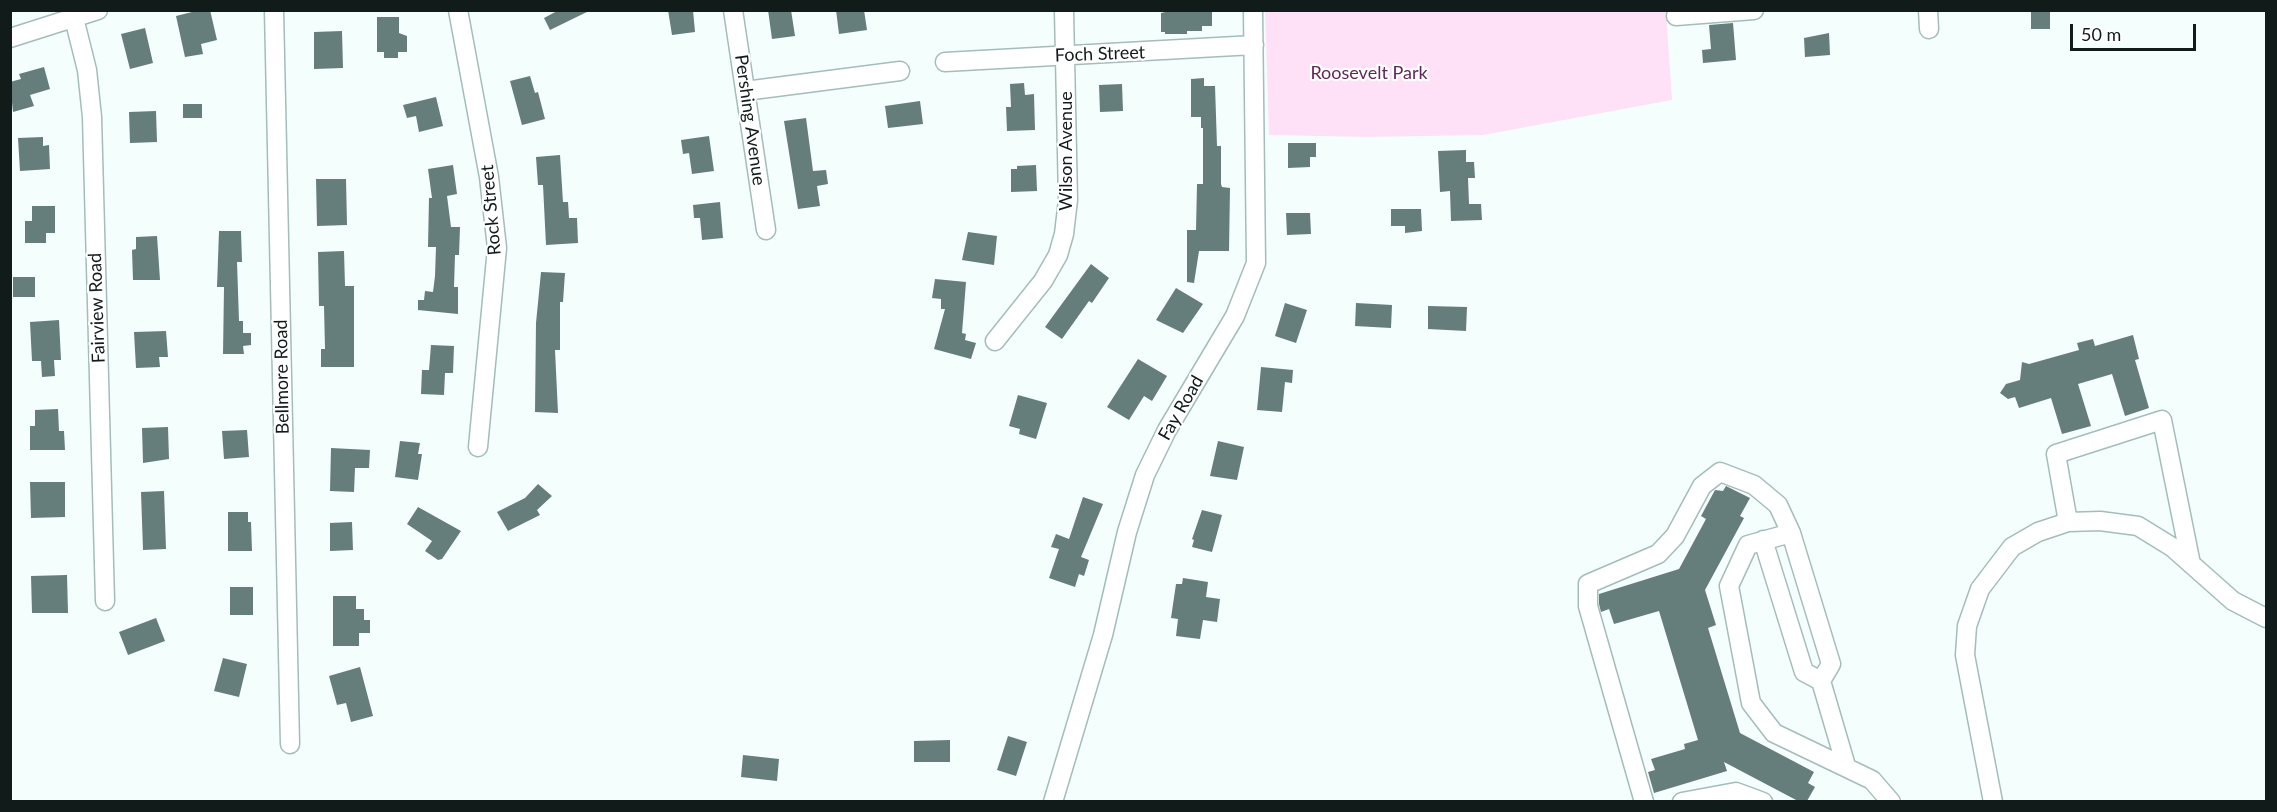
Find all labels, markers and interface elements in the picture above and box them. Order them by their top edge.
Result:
scale bar [2073,12,2199,50]
text: 50 m [2081,23,2121,45]
street label: Foch Street [1055,42,1145,66]
street label: Pershing Avenue [730,53,770,187]
park label: Roosevelt Park [1310,62,1428,84]
street label: Wilson Avenue [1055,91,1077,211]
street label: Rock Street [476,164,506,256]
street label: Fairview Road [84,252,110,364]
street label: Bellmore Road [270,319,294,435]
street label: Fay Road [1154,372,1208,444]

